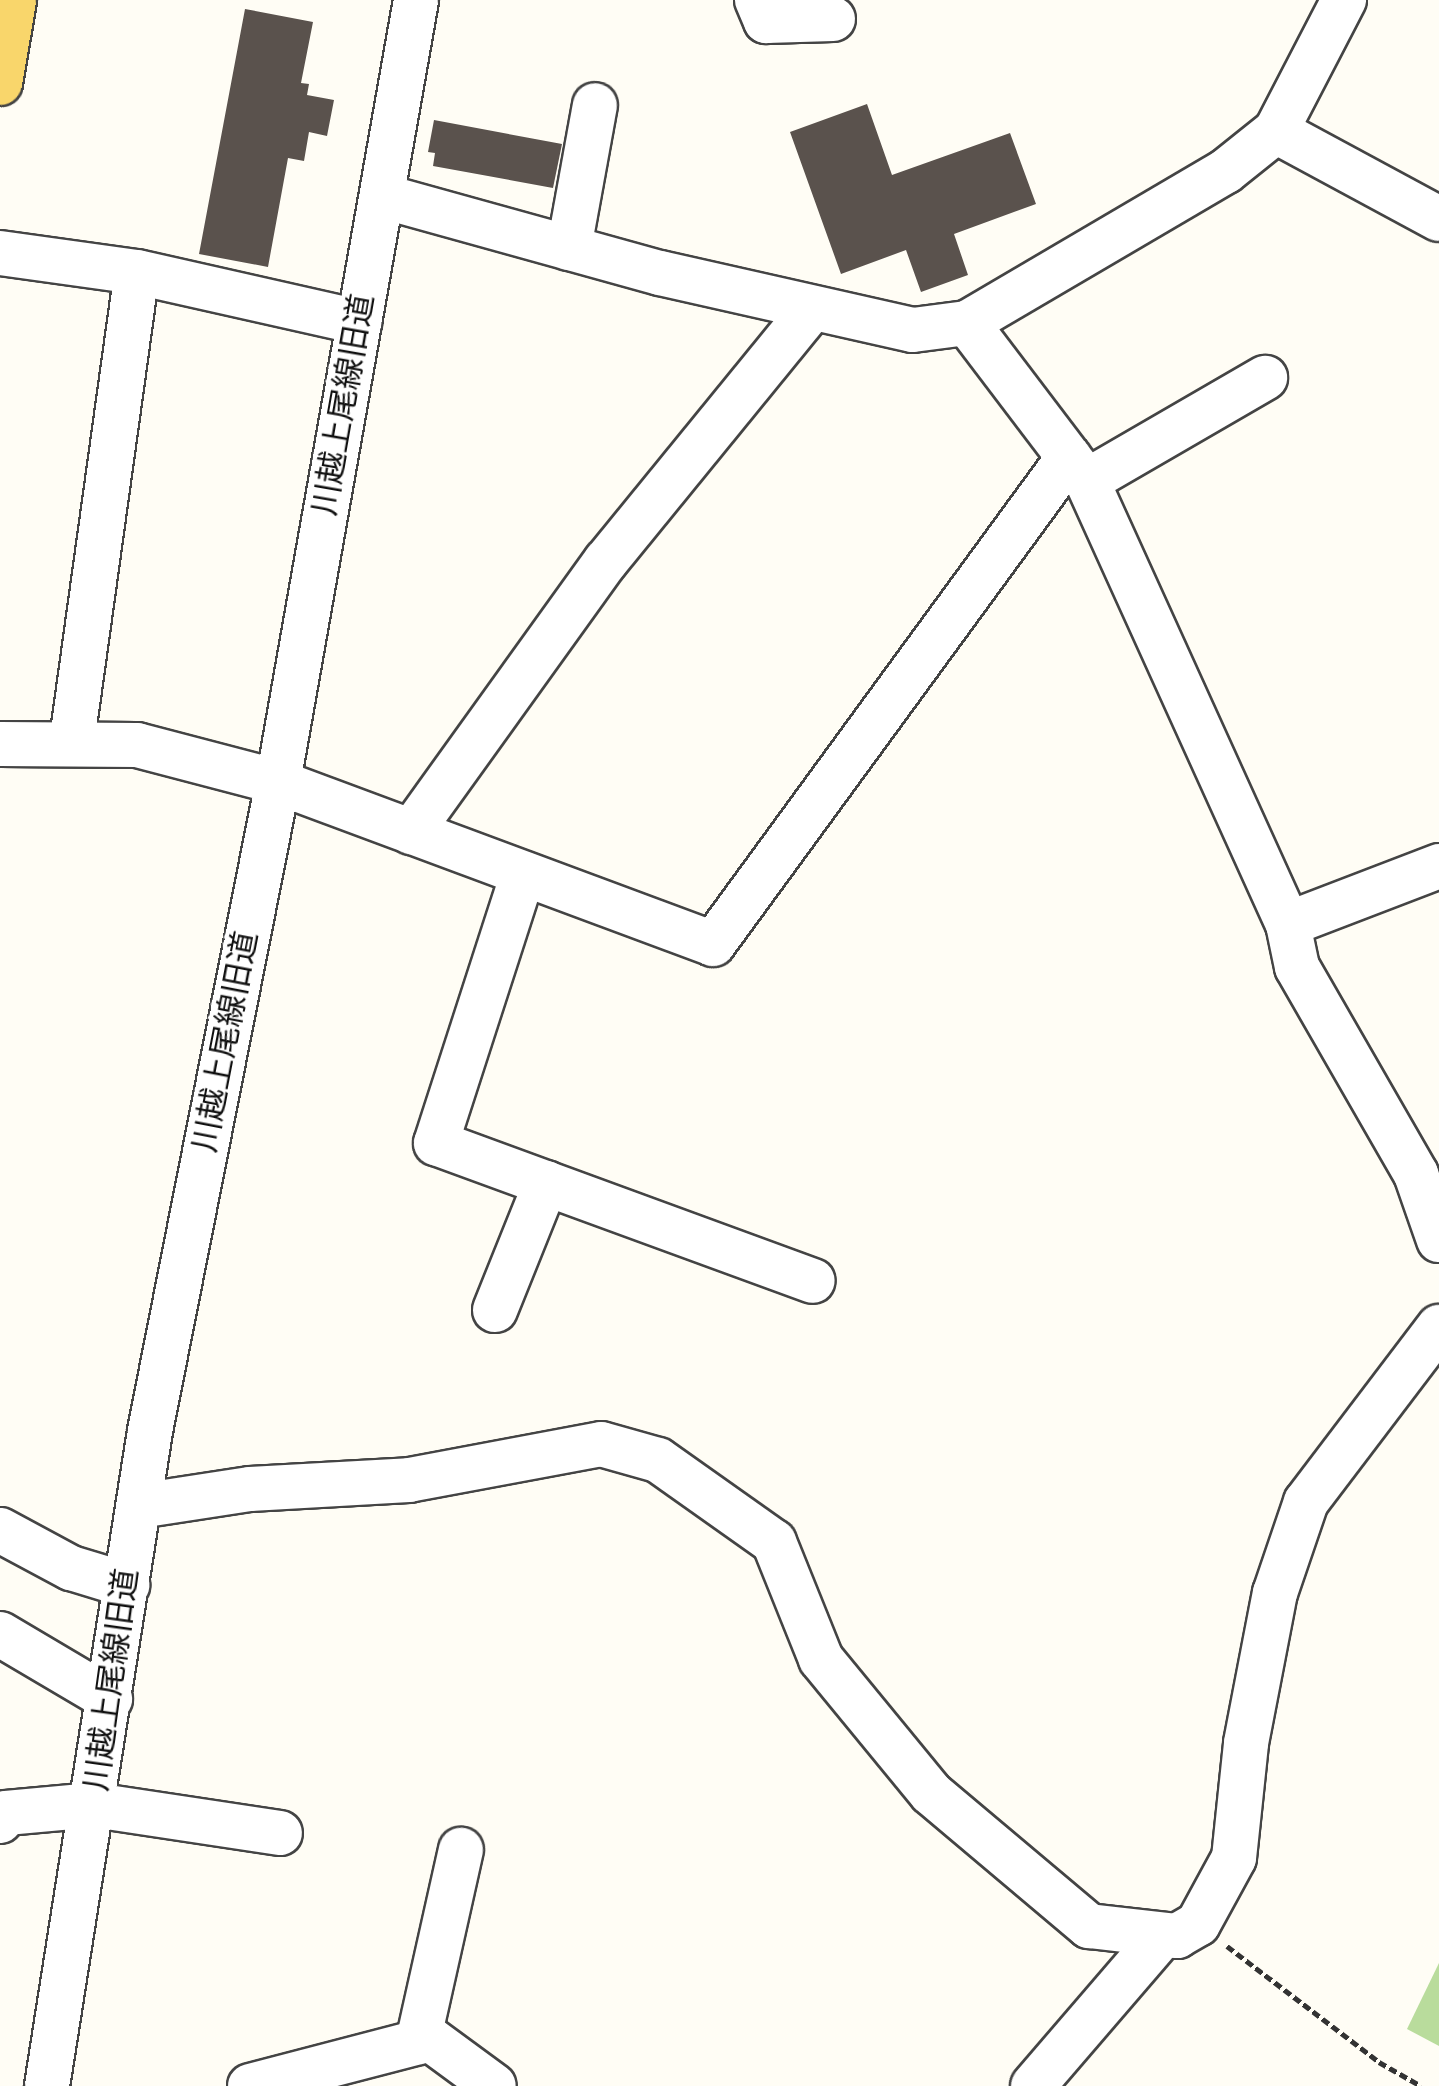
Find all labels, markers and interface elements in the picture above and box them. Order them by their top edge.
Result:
street label: 川越上尾線旧道 [307,291,383,519]
street label: 川越上尾線旧道 [187,928,267,1156]
street label: 川越上尾線旧道 [78,1566,148,1794]

